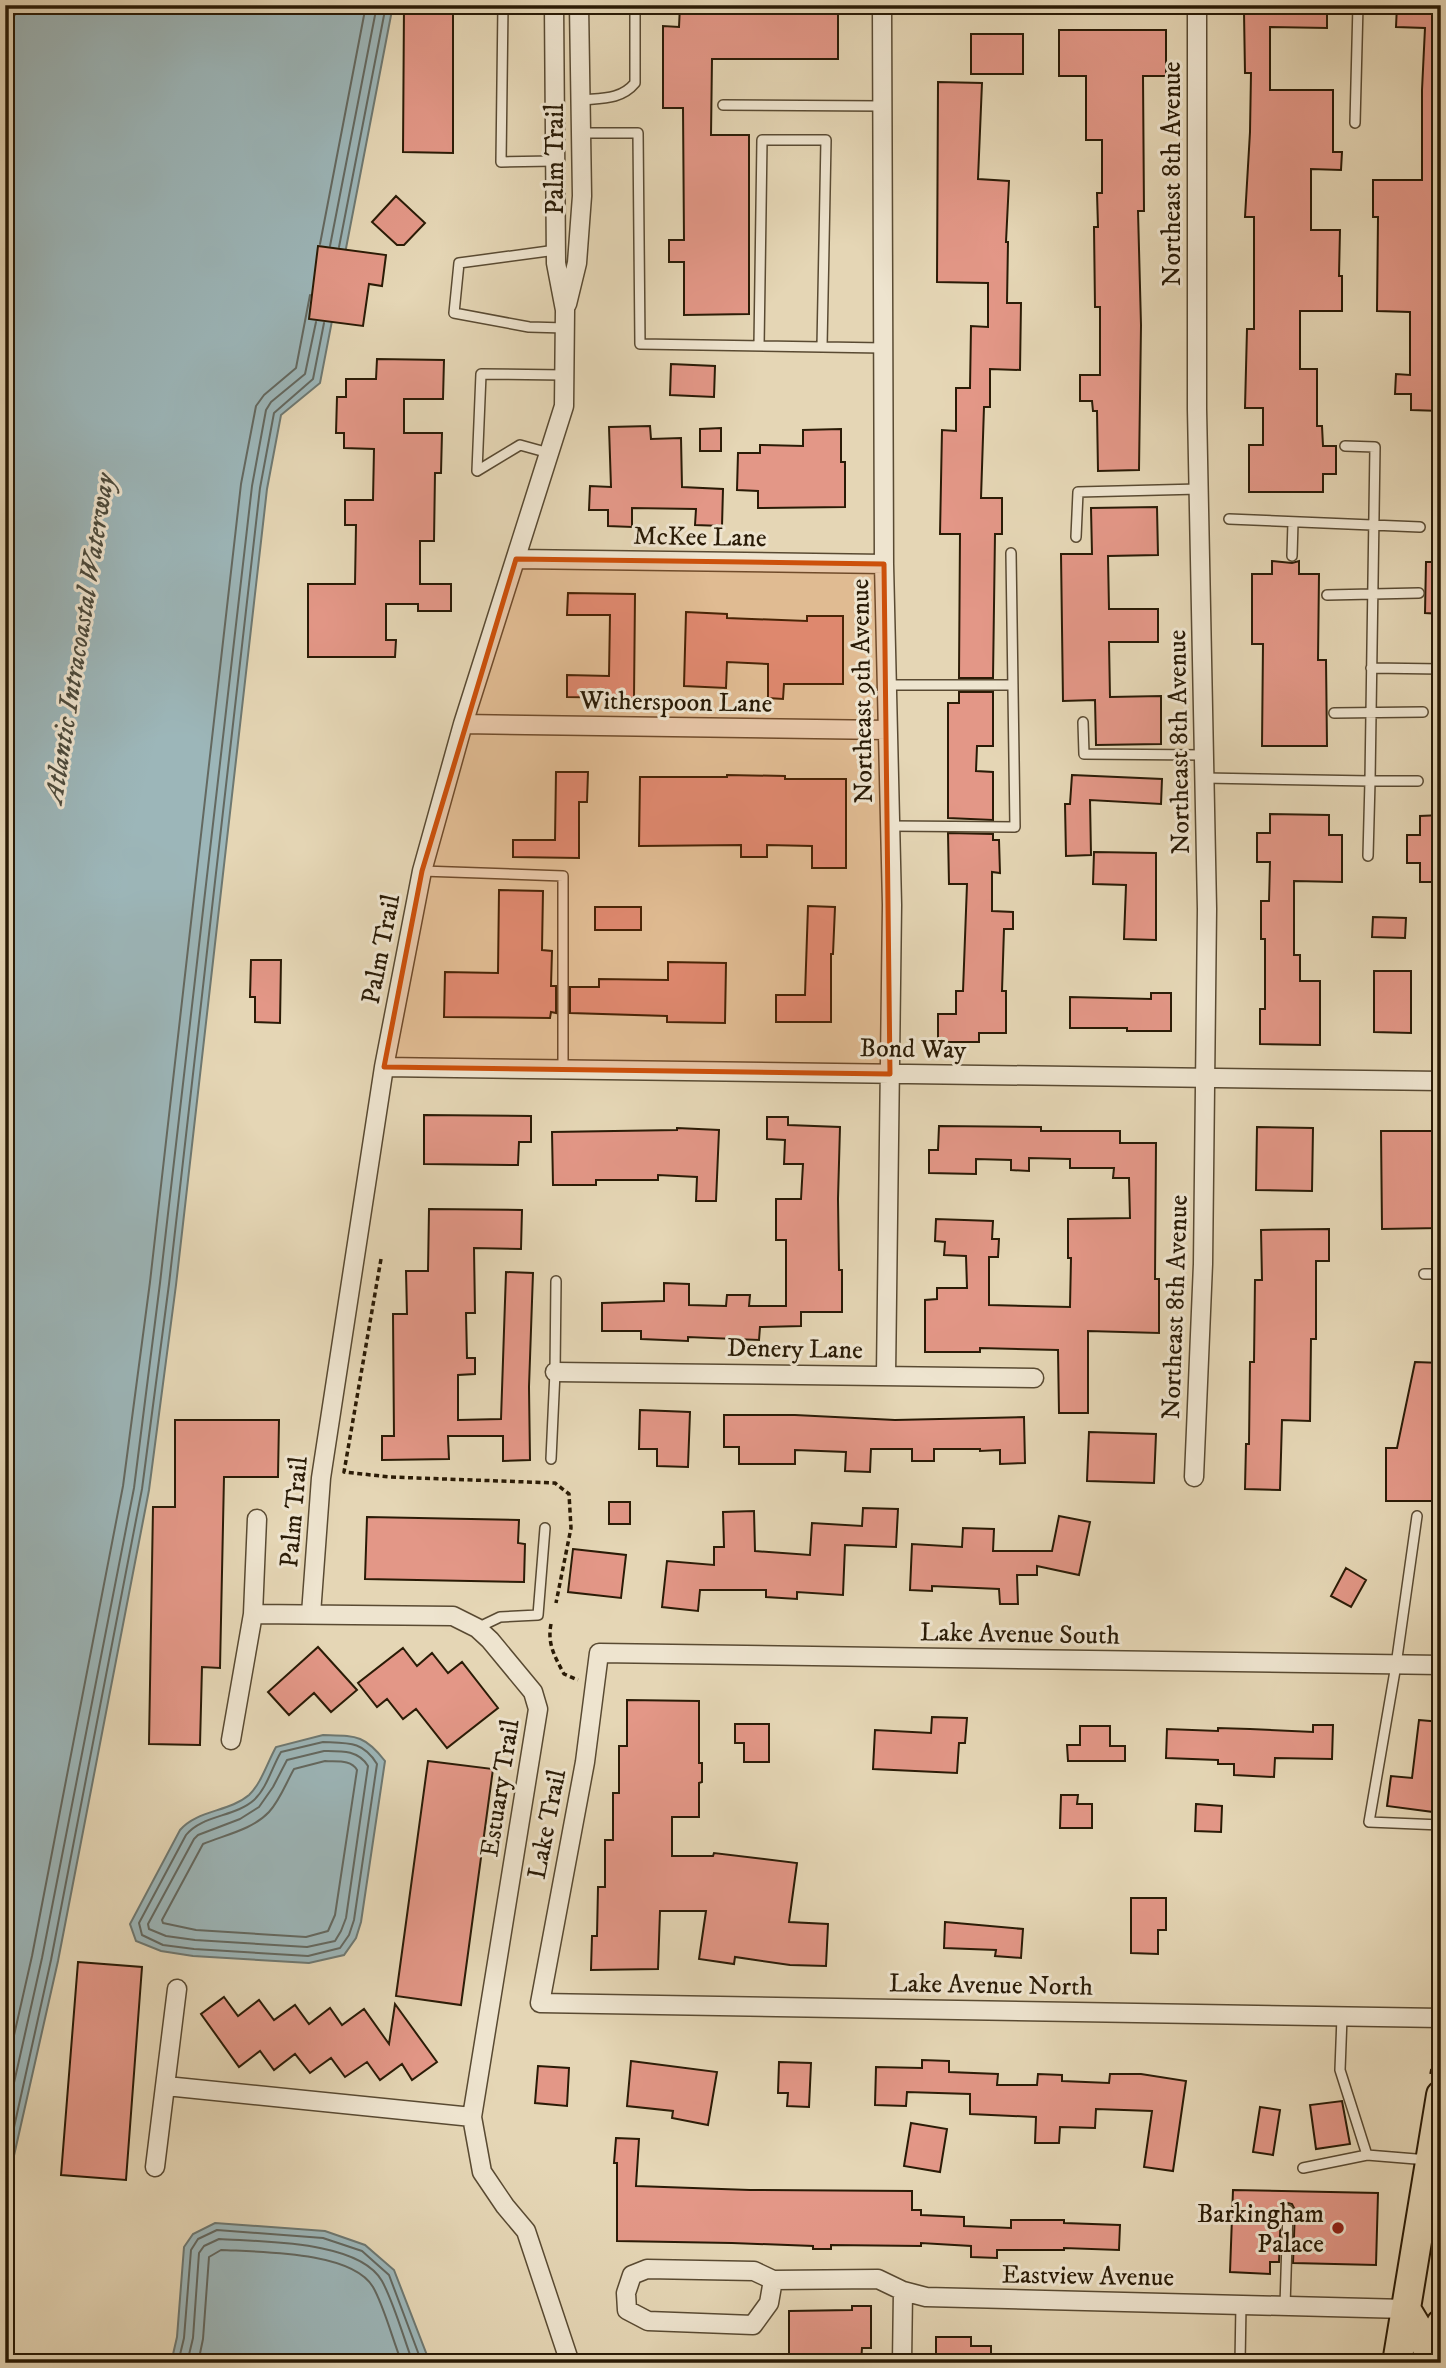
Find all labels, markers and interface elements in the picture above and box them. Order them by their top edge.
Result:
street label: Northeast 8th Avenue [1156,62,1189,286]
street label: Palm Trail [539,103,572,215]
water label: Atlantic Intracoastal Waterway [36,469,123,808]
street label: McKee Lane [633,520,767,555]
street label: Northeast 9th Avenue [844,578,881,804]
street label: Northeast 8th Avenue [1161,629,1198,855]
street label: Witherspoon Lane [578,684,773,721]
street label: Palm Trail [355,891,408,1007]
street label: Bond Way [859,1032,967,1067]
street label: Northeast 8th Avenue [1155,1194,1196,1420]
street label: Denery Lane [727,1332,863,1367]
street label: Palm Trail [273,1455,316,1569]
street label: Lake Avenue South [920,1616,1121,1653]
street label: Estuary Trail [473,1717,528,1859]
street label: Lake Trail [521,1766,574,1882]
street label: Lake Avenue North [889,1967,1094,2004]
place label: Barkingham Palace [1197,2198,1324,2261]
marker: Barkingham Palace [1330,2220,1346,2236]
street label: Eastview Avenue [1001,2258,1175,2295]

